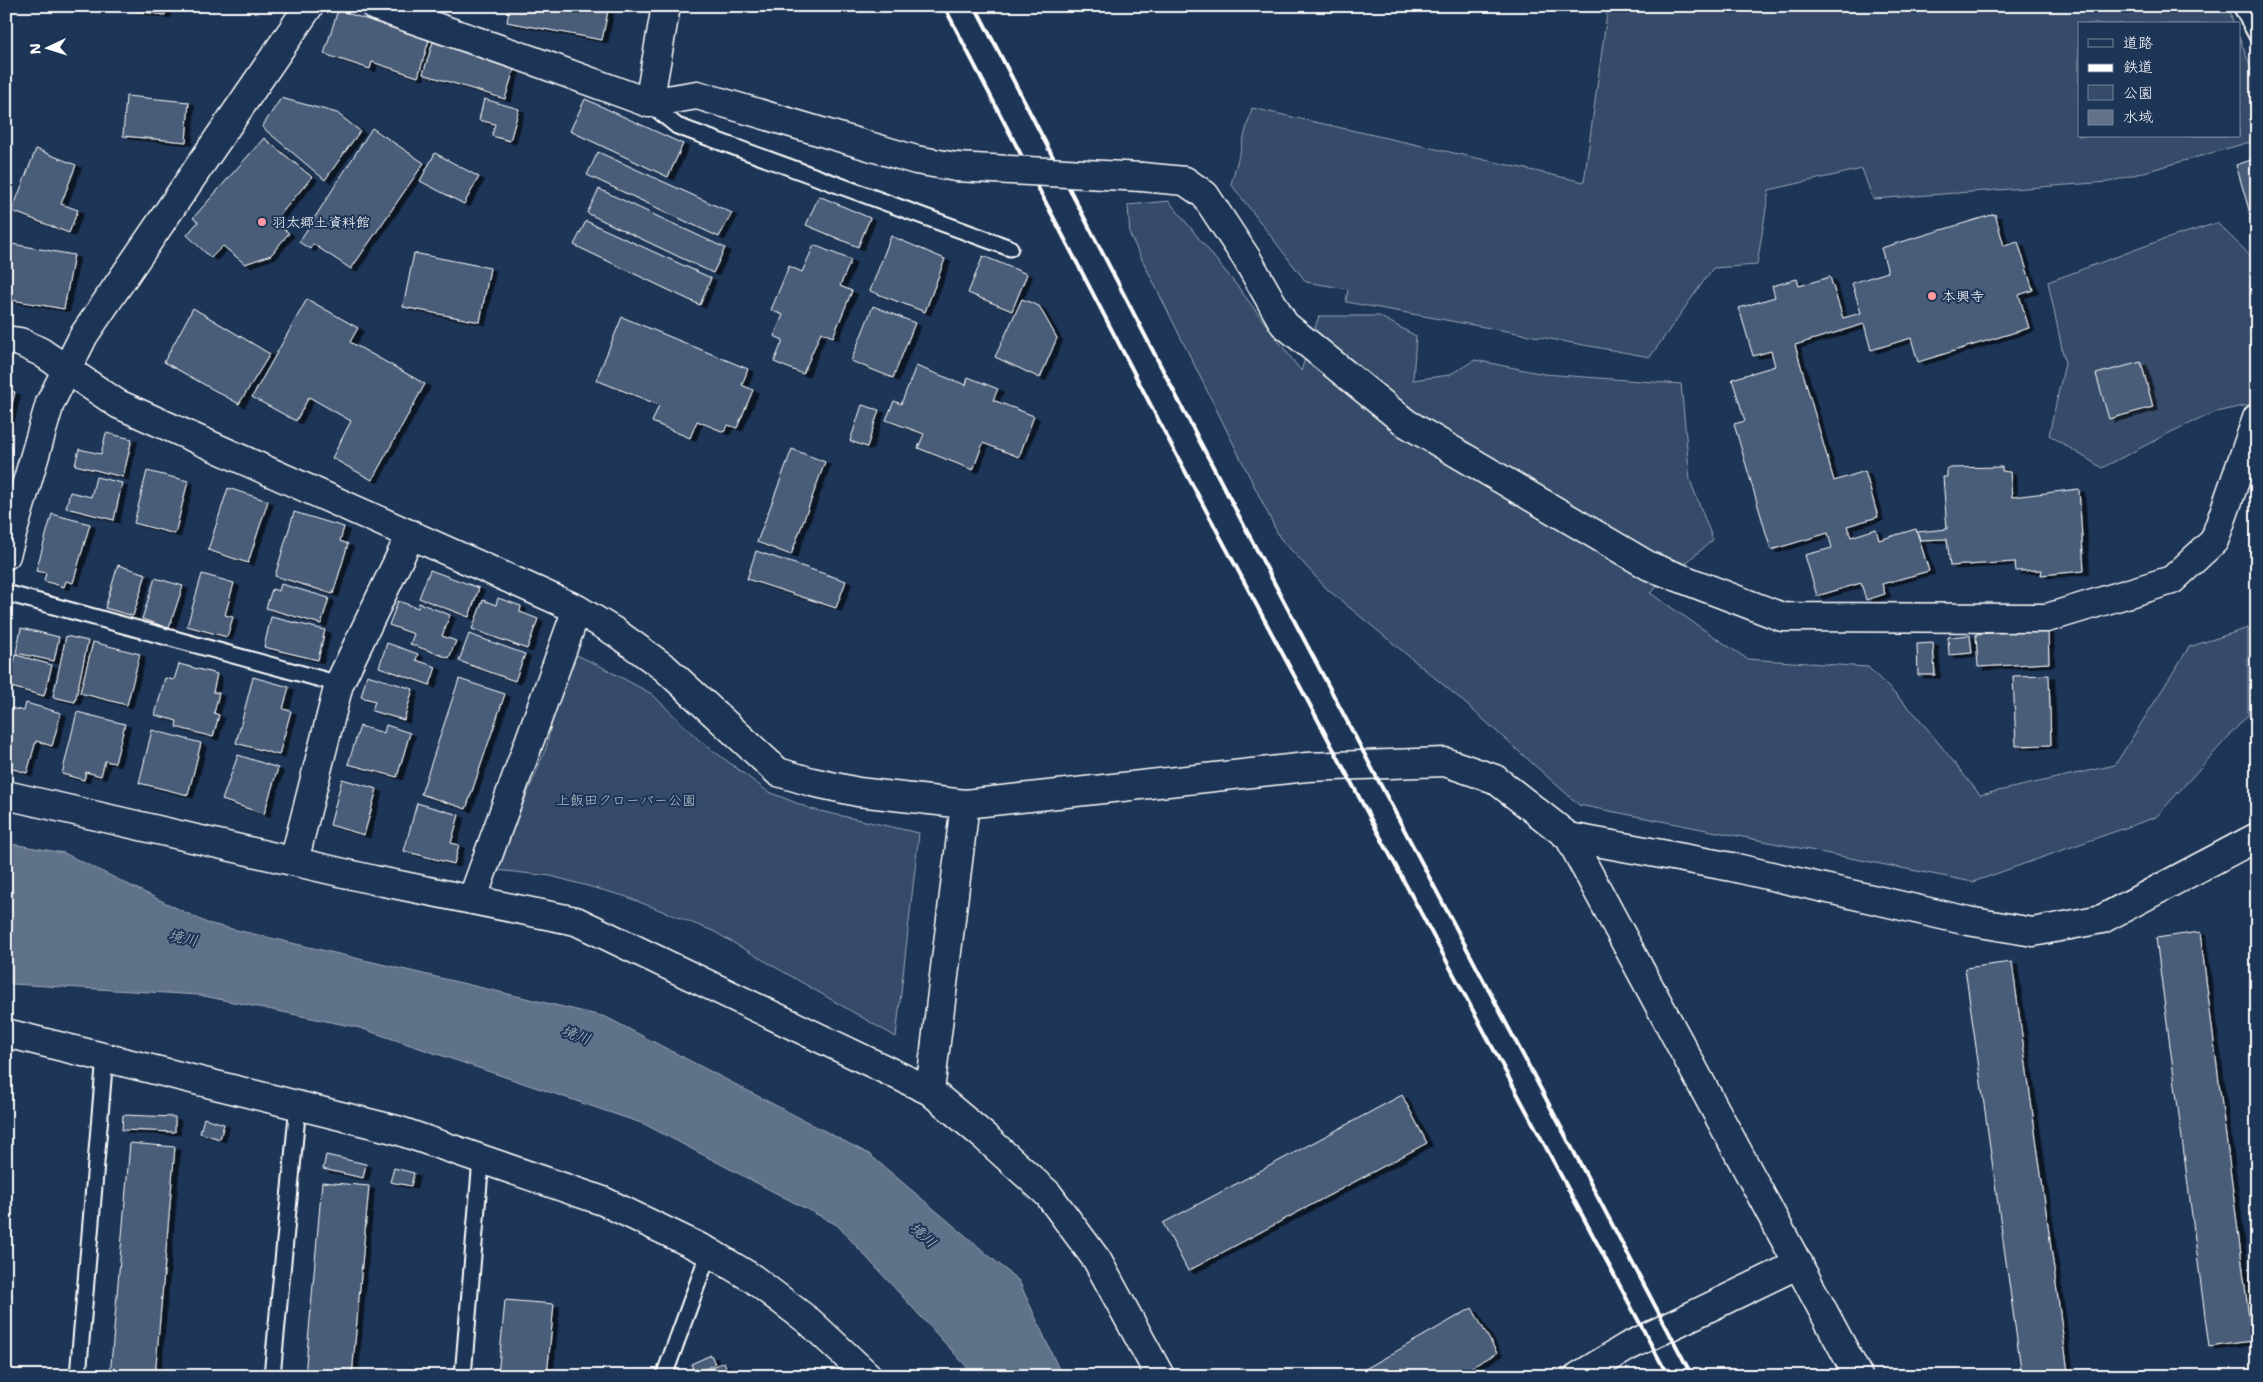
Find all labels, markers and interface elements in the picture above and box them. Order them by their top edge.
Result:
north arrow [22,22,72,72]
legend [2078,22,2240,138]
text: 道路 [2123,33,2153,53]
text: N [26,43,44,55]
text: 鉄道 [2123,57,2153,77]
text: 公園 [2123,83,2153,103]
text: 水域 [2123,107,2153,127]
place label: 羽太郷土資料館 [272,213,370,231]
marker: 羽太郷土資料館 [256,216,268,228]
place label: 本興寺 [1942,287,1984,305]
marker: 本興寺 [1926,290,1938,302]
park label: 上飯田クローバー公園 [556,791,696,809]
water label: 境川 [166,925,200,951]
water label: 境川 [558,1020,594,1050]
water label: 境川 [905,1218,941,1252]

